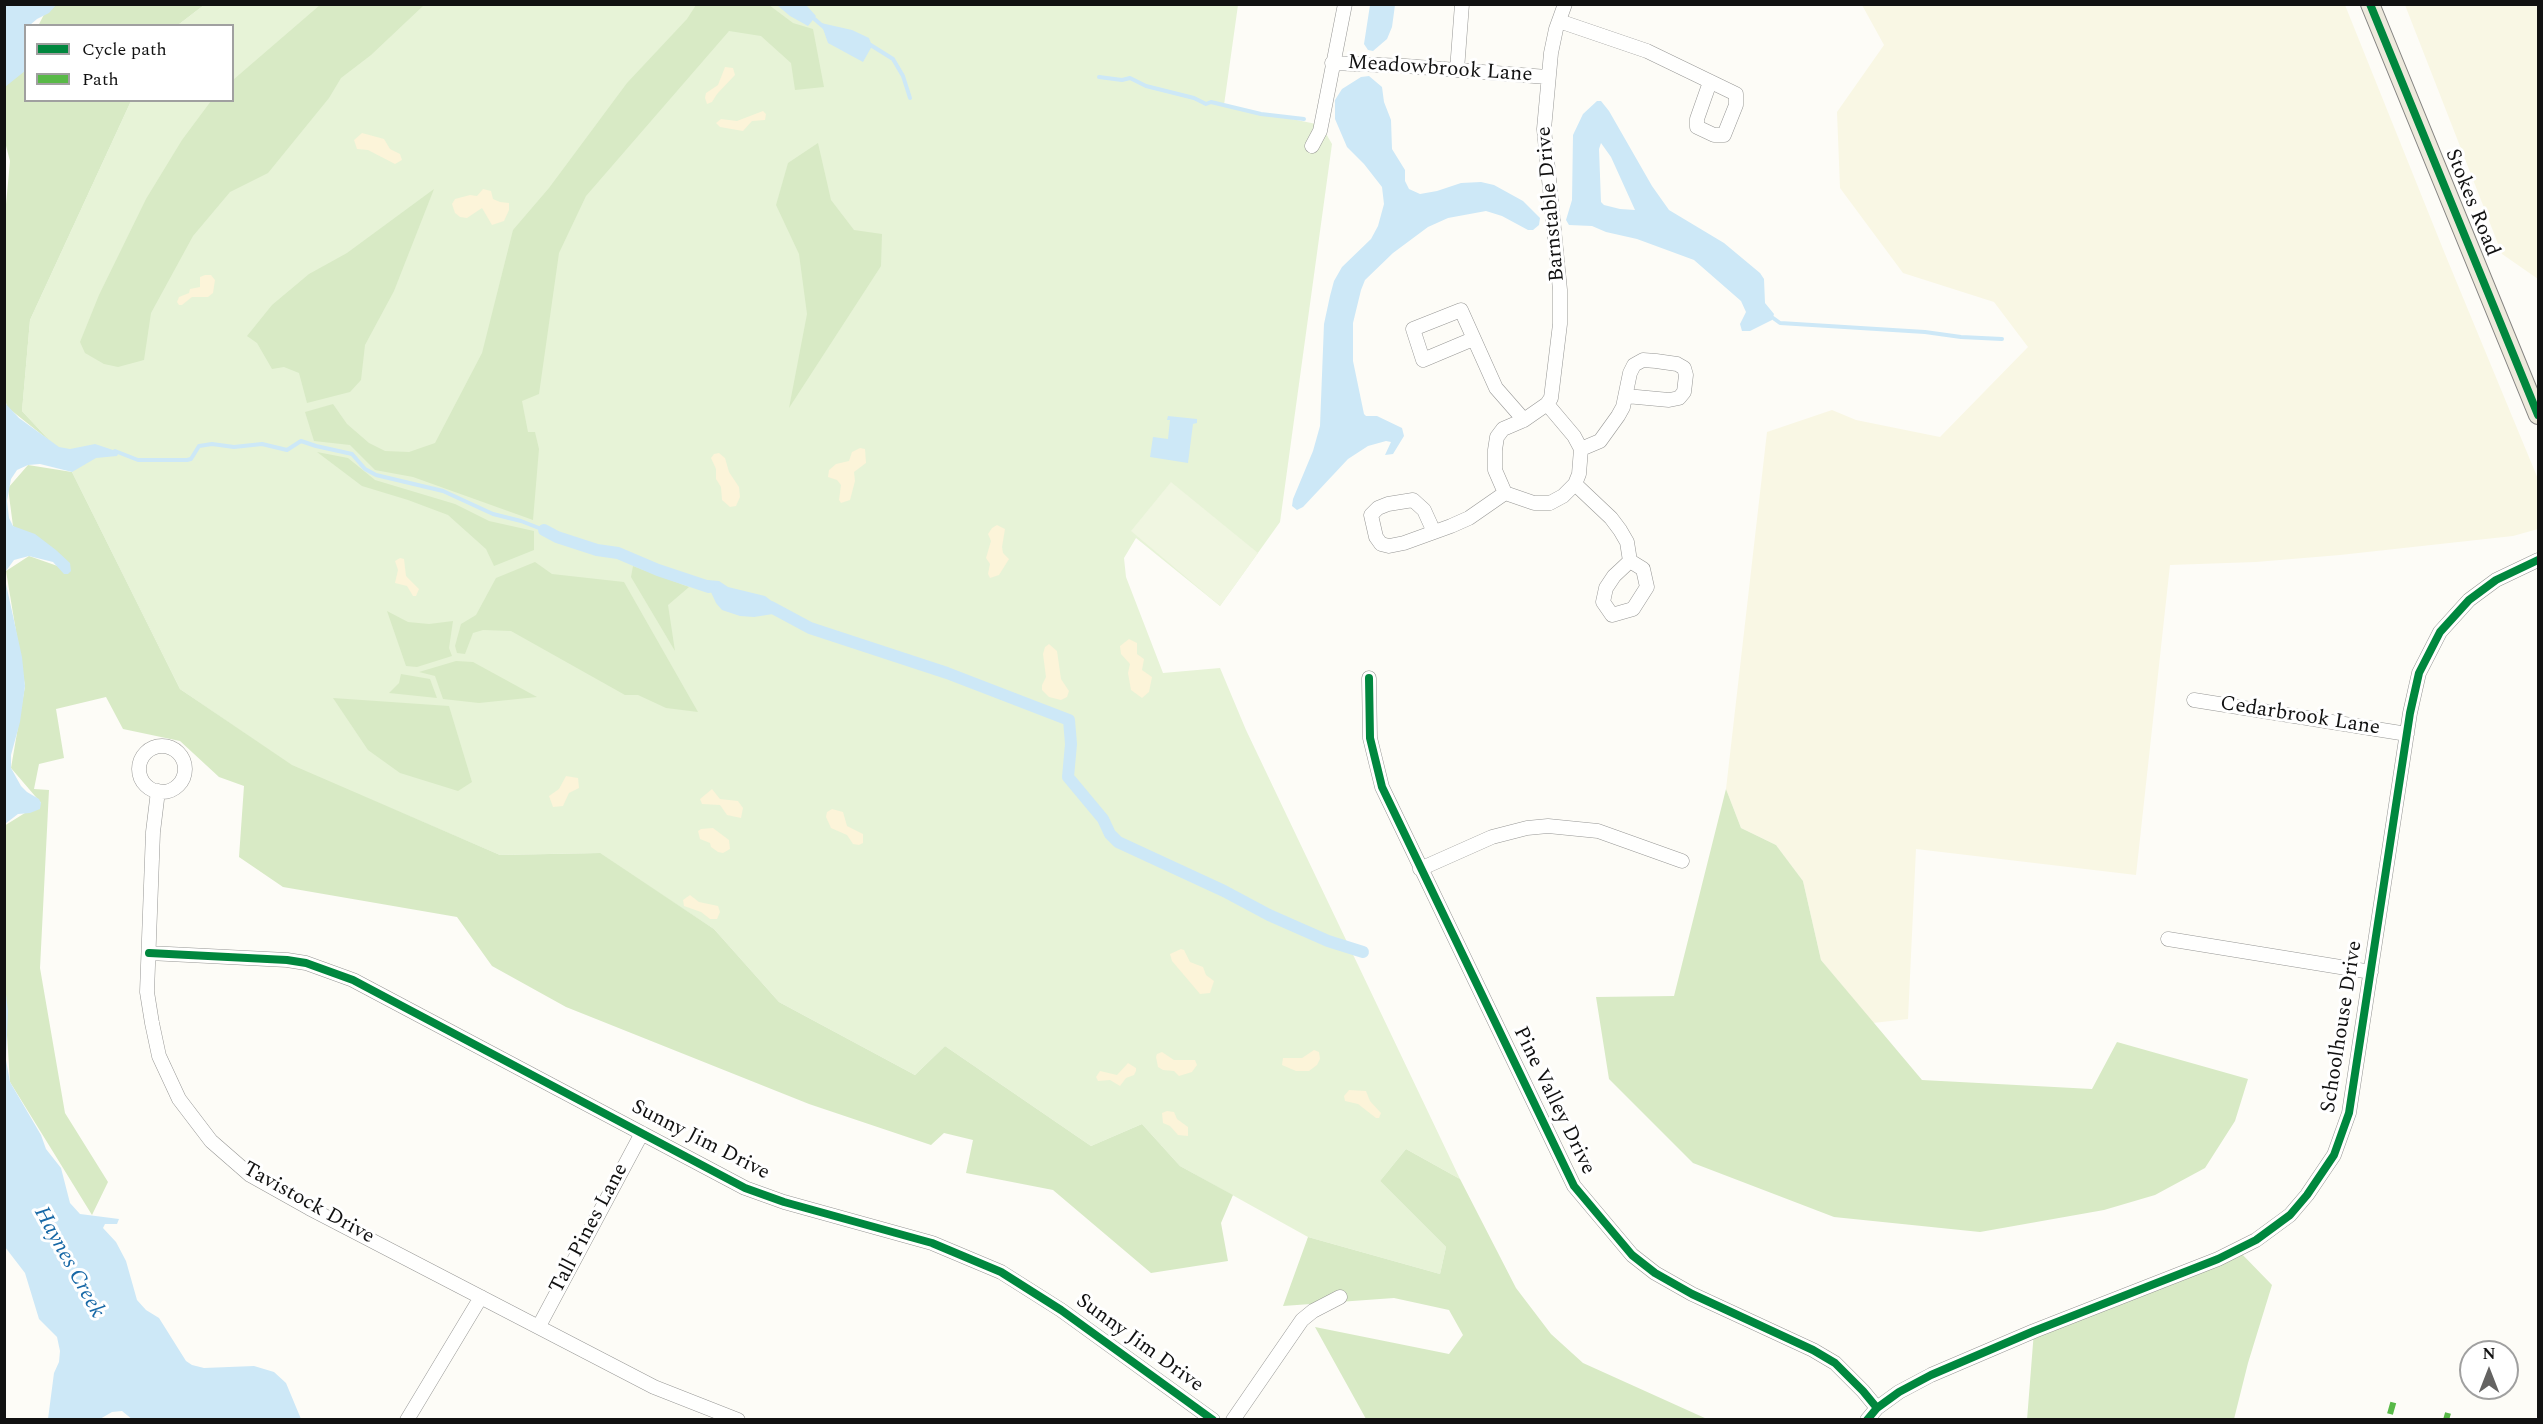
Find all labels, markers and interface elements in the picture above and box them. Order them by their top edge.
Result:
legend [24,24,234,102]
text: Cycle path [82,36,167,63]
street label: Meadowbrook Lane [1347,51,1533,89]
text: Path [82,66,119,93]
street label: Barnstable Drive [1533,125,1571,283]
street label: Stokes Road [2438,146,2504,260]
street label: Cedarbrook Lane [2218,692,2382,742]
street label: Schoolhouse Drive [2317,939,2369,1115]
street label: Pine Valley Drive [1506,1023,1600,1179]
street label: Sunny Jim Drive [627,1095,773,1187]
street label: Tavistock Drive [238,1157,378,1251]
street label: Tall Pines Lane [545,1160,635,1298]
water label: Haynes Creek [27,1203,109,1323]
street label: Sunny Jim Drive [1070,1289,1208,1399]
north arrow [2459,1340,2519,1400]
text: N [2482,1342,2496,1366]

